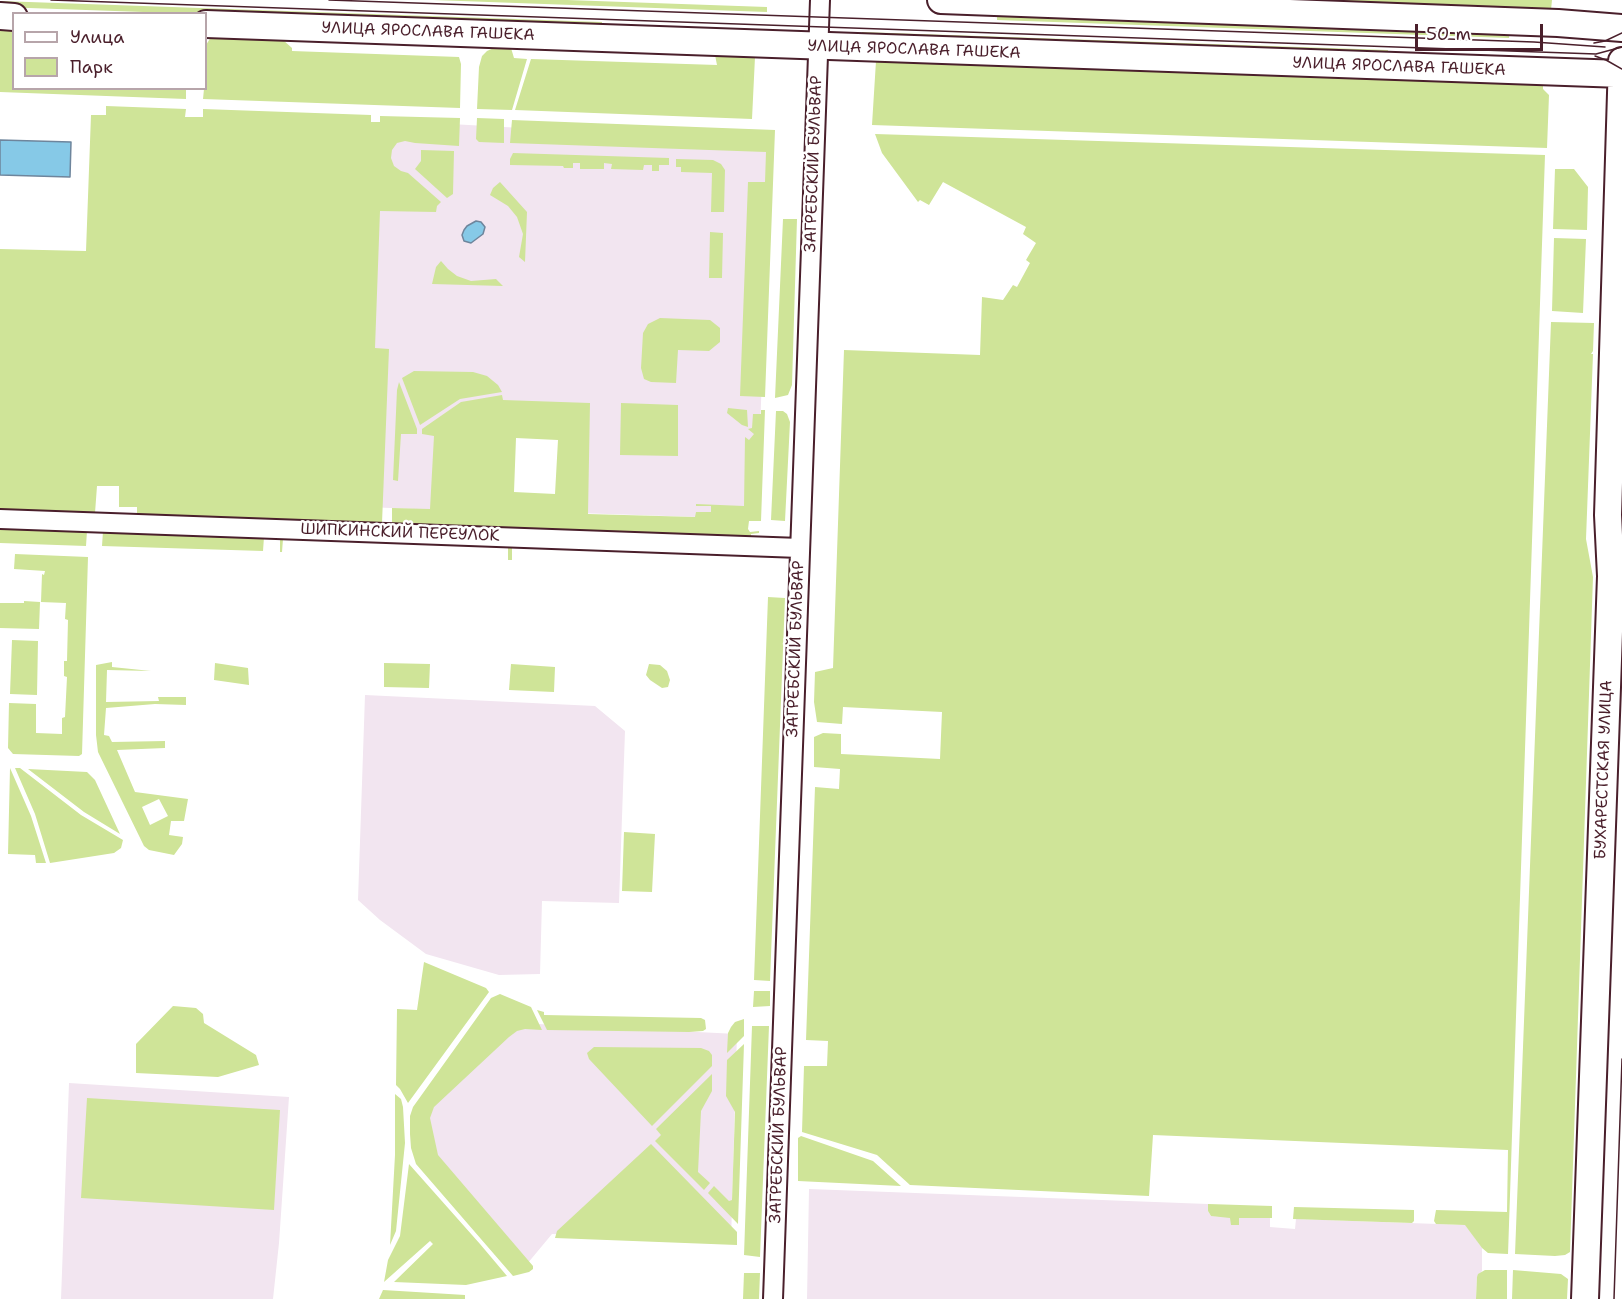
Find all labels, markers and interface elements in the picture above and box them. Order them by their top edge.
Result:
legend [12,12,207,90]
scale bar [1418,12,1546,50]
street label: УЛИЦА ЯРОСЛАВА ГАШЕКА [321,19,535,45]
text: 50 m [1426,22,1471,46]
text: Улица [70,25,124,49]
street label: УЛИЦА ЯРОСЛАВА ГАШЕКА [807,37,1021,63]
street label: УЛИЦА ЯРОСЛАВА ГАШЕКА [1292,54,1506,80]
text: Парк [70,55,113,79]
street label: ЗАГРЕБСКИЙ БУЛЬВАР [801,75,827,253]
street label: ШИПКИНСКИЙ ПЕРЕУЛОК [300,520,500,546]
street label: ЗАГРЕБСКИЙ БУЛЬВАР [783,560,809,738]
street label: БУХАРЕСТСКАЯ УЛИЦА [1591,680,1617,860]
street label: ЗАГРЕБСКИЙ БУЛЬВАР [766,1046,792,1224]

